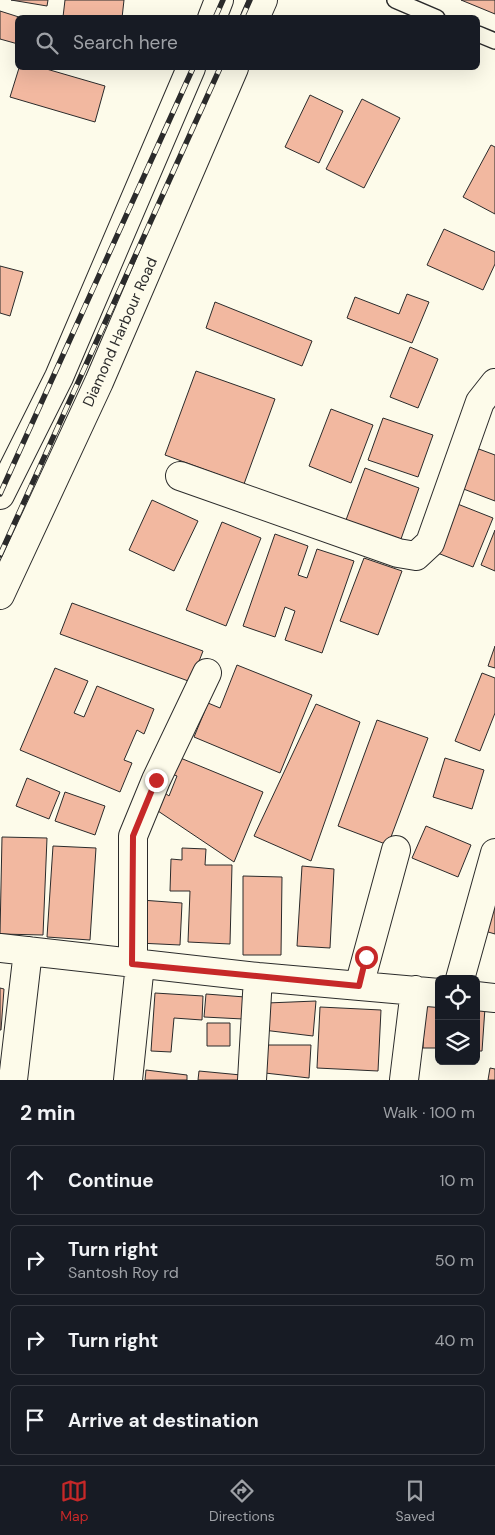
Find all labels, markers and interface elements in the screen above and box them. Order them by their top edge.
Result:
search box [15,15,480,70]
icon: search [33,29,61,57]
text: Search here [73,30,178,55]
street label: Diamond Harbour Road [78,254,162,410]
route end [145,769,168,792]
route start [355,946,378,969]
map controls [435,975,480,1065]
button: locate [435,975,480,1020]
button: layers [435,1020,480,1065]
text: 2 min [20,1099,76,1127]
text: Walk · 100 m [383,1102,475,1123]
icon: ahead [21,1166,49,1194]
text: Continue [68,1168,154,1193]
text: 10 m [440,1170,474,1191]
text: Turn right [68,1237,158,1262]
icon: right [21,1246,49,1274]
text: 50 m [435,1250,474,1271]
text: Santosh Roy rd [68,1262,179,1283]
icon: right [21,1326,49,1354]
text: Turn right [68,1328,158,1353]
text: 40 m [435,1330,474,1351]
icon: arrive [21,1406,49,1434]
text: Arrive at destination [68,1408,259,1433]
tab: Map [60,1477,88,1525]
tab: Directions [209,1477,275,1525]
tab: Saved [395,1477,435,1525]

